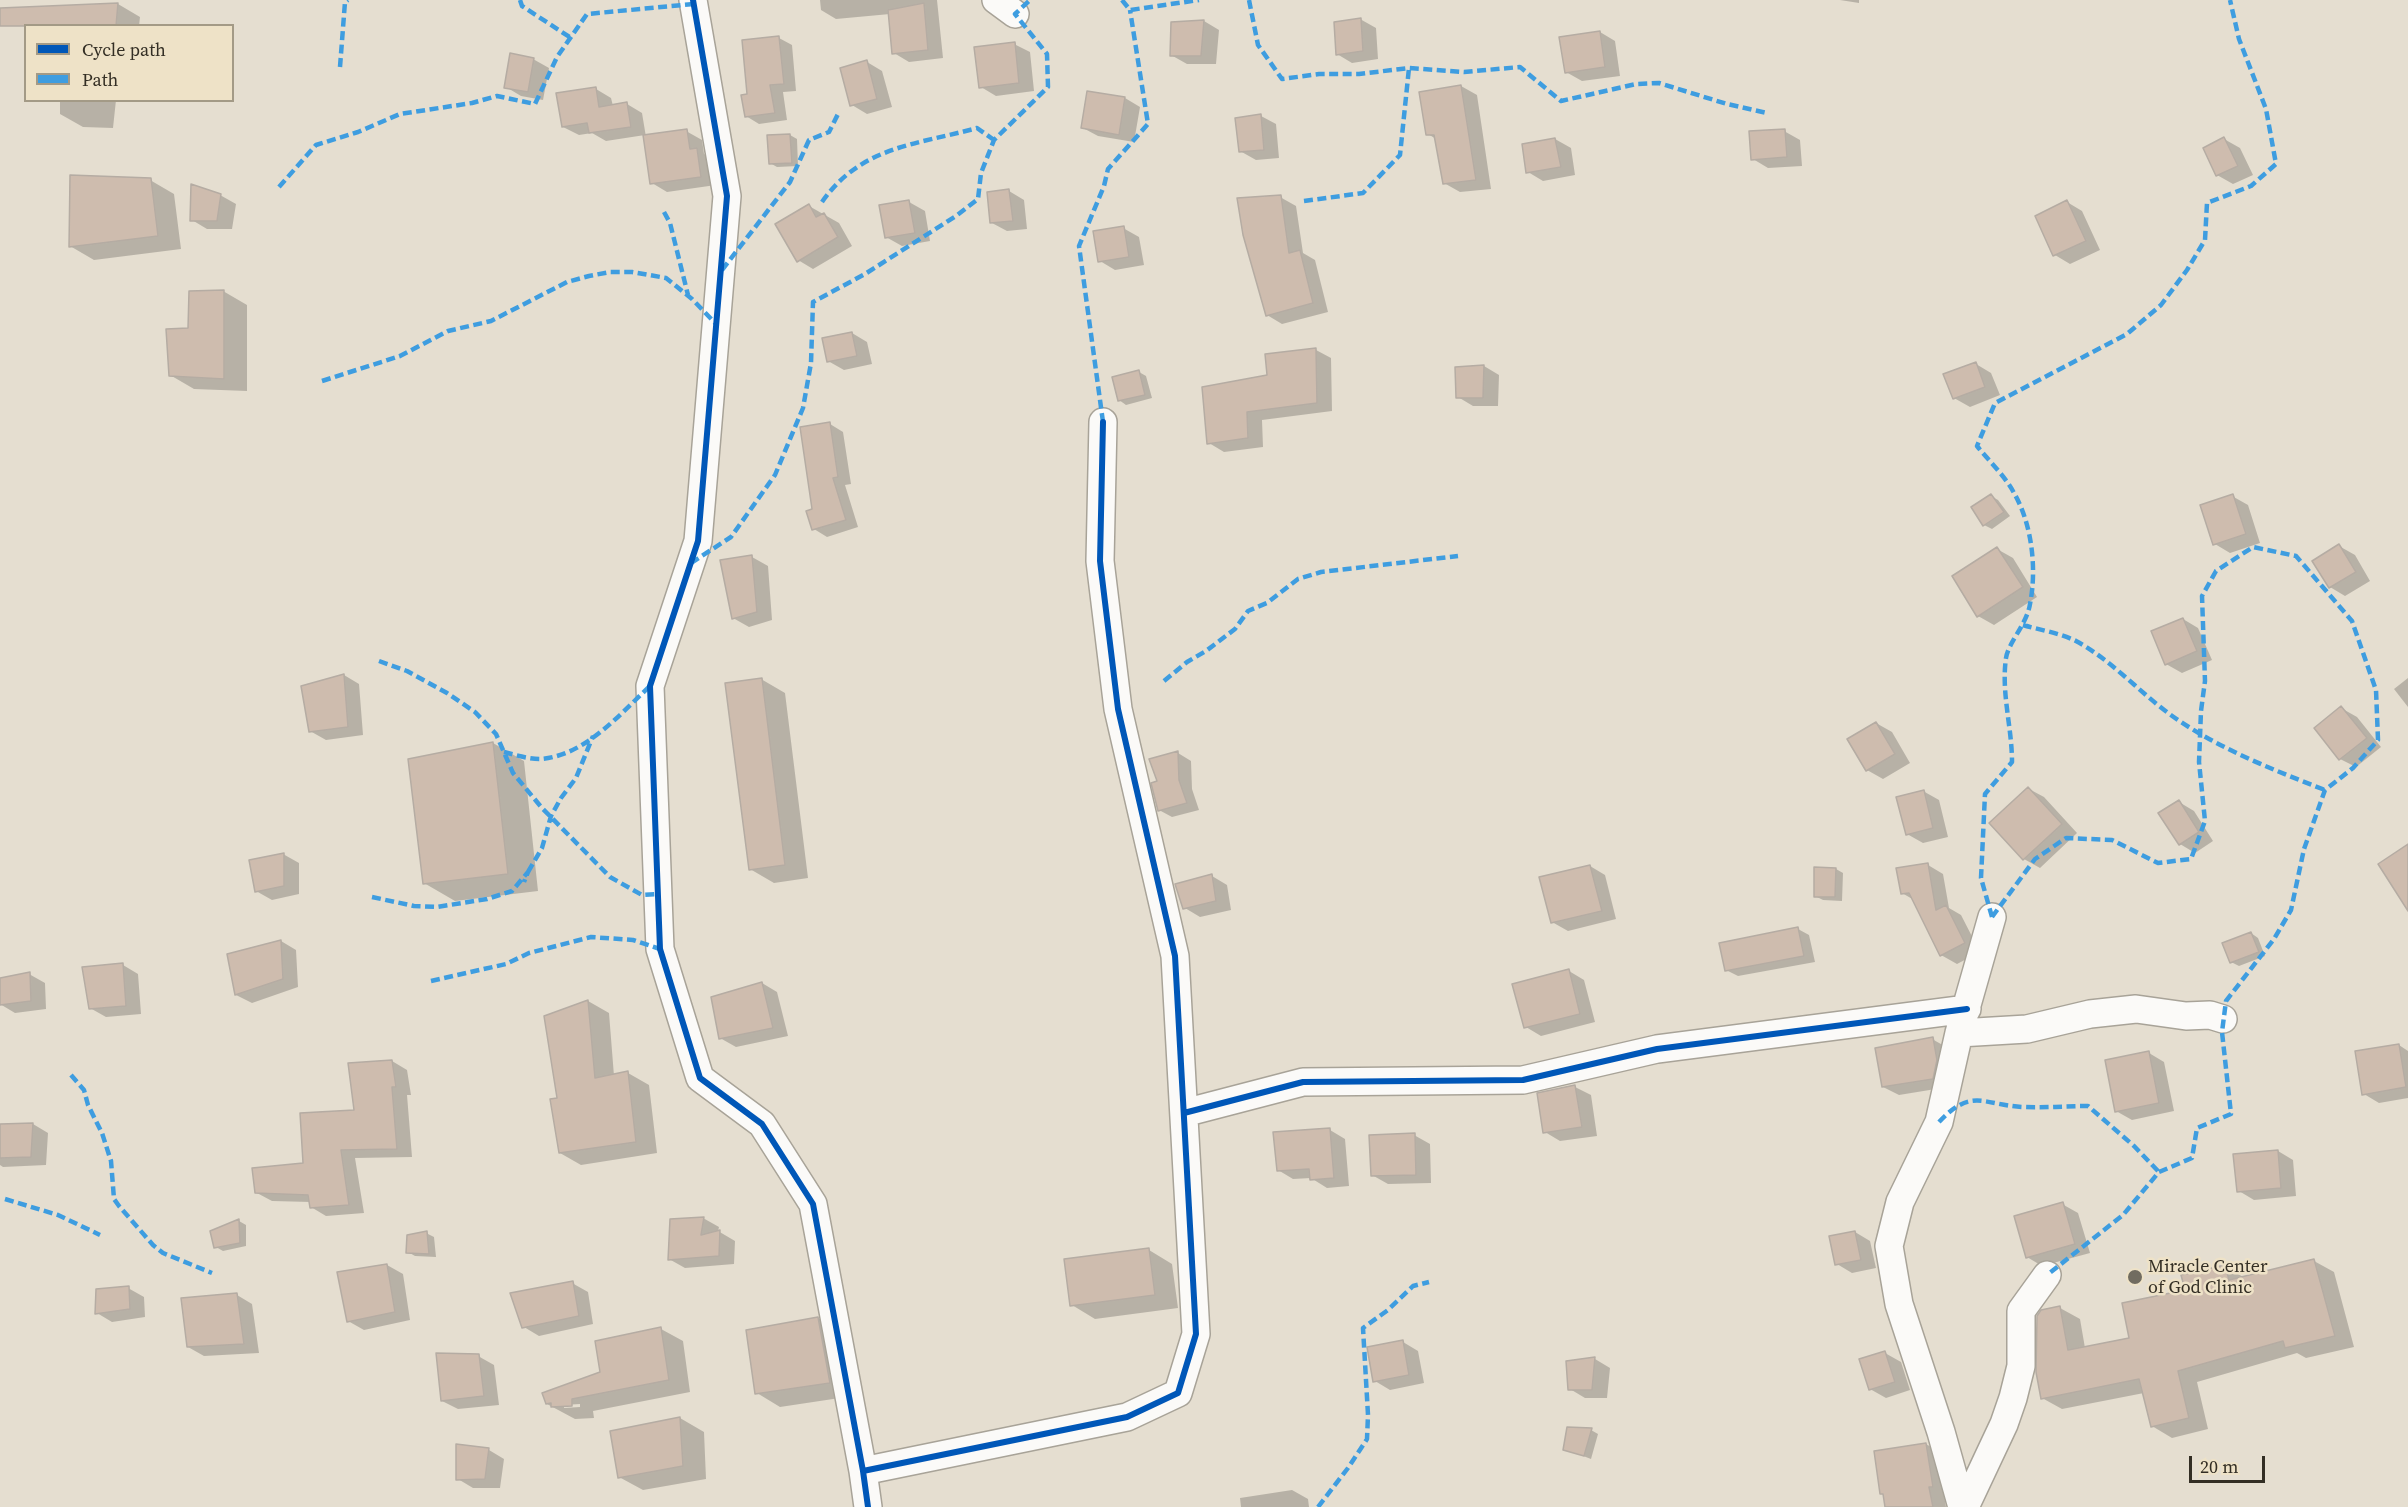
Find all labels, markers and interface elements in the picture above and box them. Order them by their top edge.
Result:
legend [24,24,234,102]
text: Cycle path [82,37,166,62]
text: Path [82,67,118,92]
place label: Miracle Center of God Clinic [2148,1256,2268,1298]
marker: Miracle Center of God Clinic [2126,1268,2144,1286]
scale bar [2192,1444,2268,1482]
text: 20 m [2200,1454,2238,1479]

